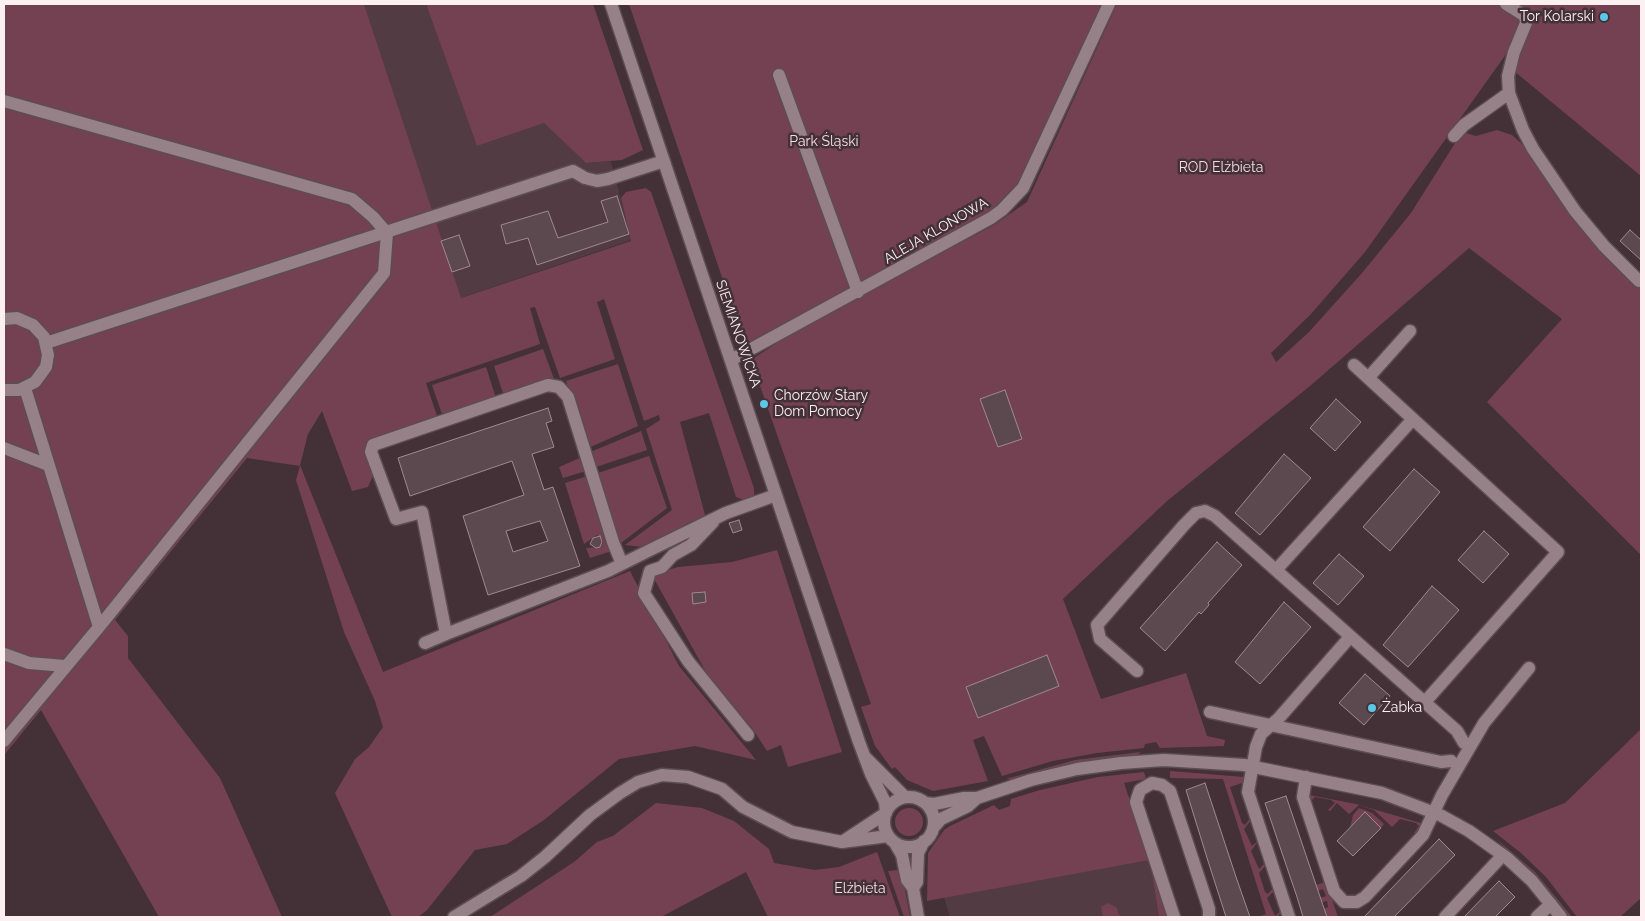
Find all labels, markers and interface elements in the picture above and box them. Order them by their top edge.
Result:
place label: Tor Kolarski [1520,9,1594,25]
marker: Tor Kolarski [1598,11,1610,23]
park label: Park Śląski [789,134,859,150]
park label: ROD Elżbieta [1179,160,1263,176]
street label: ALEJA KLONOWA [881,194,991,268]
street label: SIEMIANOWICKA [712,278,764,390]
place label: Chorzów Stary Dom Pomocy [774,388,868,421]
marker: Chorzów Stary Dom Pomocy [758,398,770,410]
place label: Żabka [1382,700,1422,716]
marker: Żabka [1366,702,1378,714]
park label: Elżbieta [834,881,886,897]

